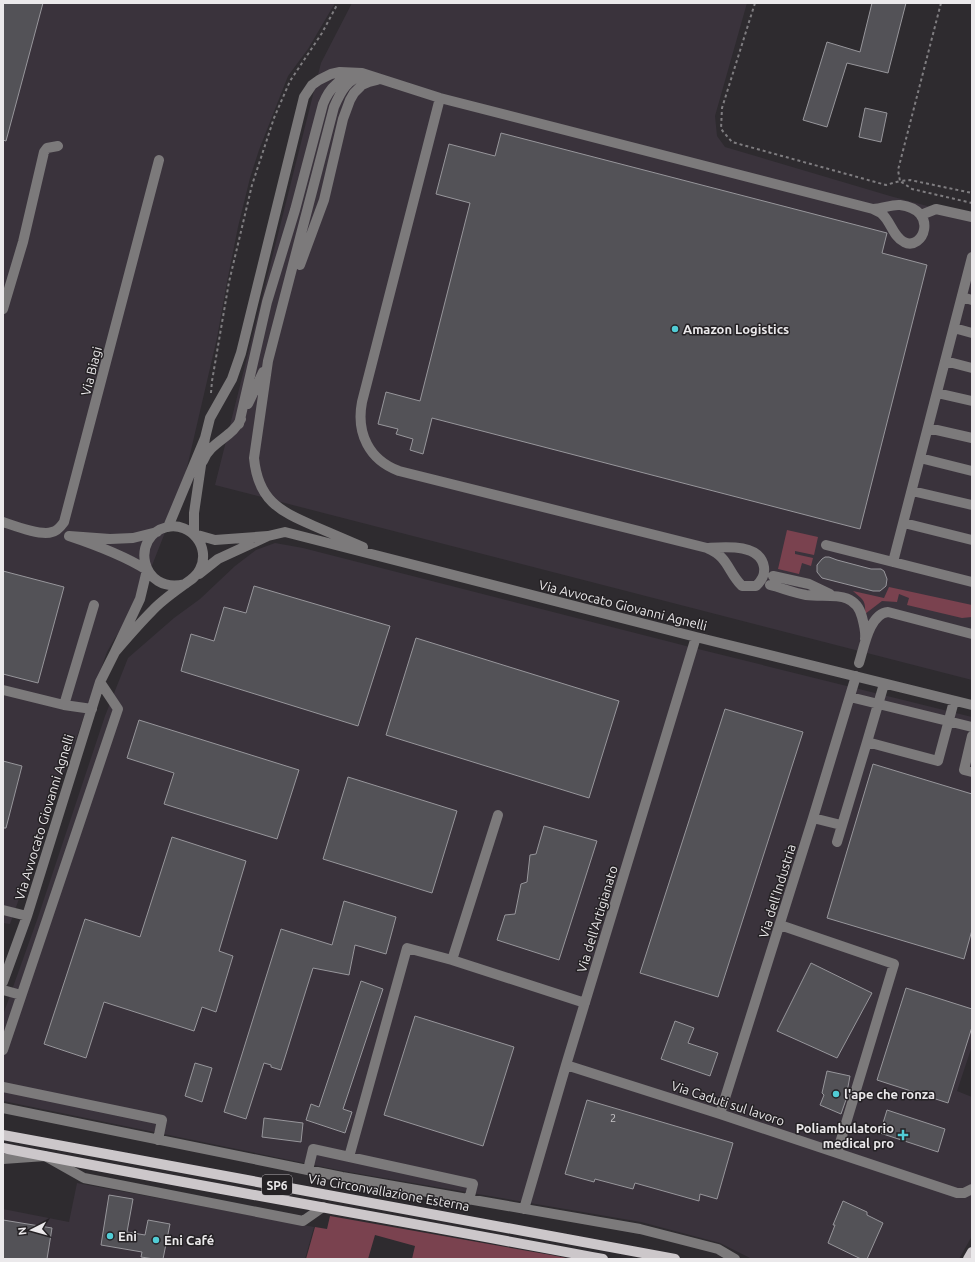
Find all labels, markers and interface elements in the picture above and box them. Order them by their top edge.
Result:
place label: Amazon Logistics [683,322,789,336]
marker: Amazon Logistics [670,324,680,334]
street label: Via Biagi [78,345,104,397]
street label: Via Avvocato Giovanni Agnelli [538,577,708,633]
street label: Via Avvocato Giovanni Agnelli [12,732,76,902]
street label: Via dell'Industria [756,842,798,940]
street label: Via dell'Artigianato [574,864,620,974]
street label: Via Caduti sul lavoro [670,1078,786,1128]
place label: l'ape che ronza [844,1087,935,1101]
marker: l'ape che ronza [831,1089,841,1099]
house number: 2 [610,1112,616,1124]
place label: Poliambulatorio medical pro [796,1121,894,1150]
marker: Poliambulatorio medical pro [897,1129,909,1141]
street label: Via Circonvallazione Esterna [307,1171,471,1213]
road number: SP6 [262,1175,292,1195]
north arrow [12,1210,52,1250]
text: N [16,1226,28,1236]
place label: Eni [118,1229,137,1243]
marker: Eni [105,1231,115,1241]
place label: Eni Café [164,1233,214,1247]
marker: Eni Café [151,1235,161,1245]

